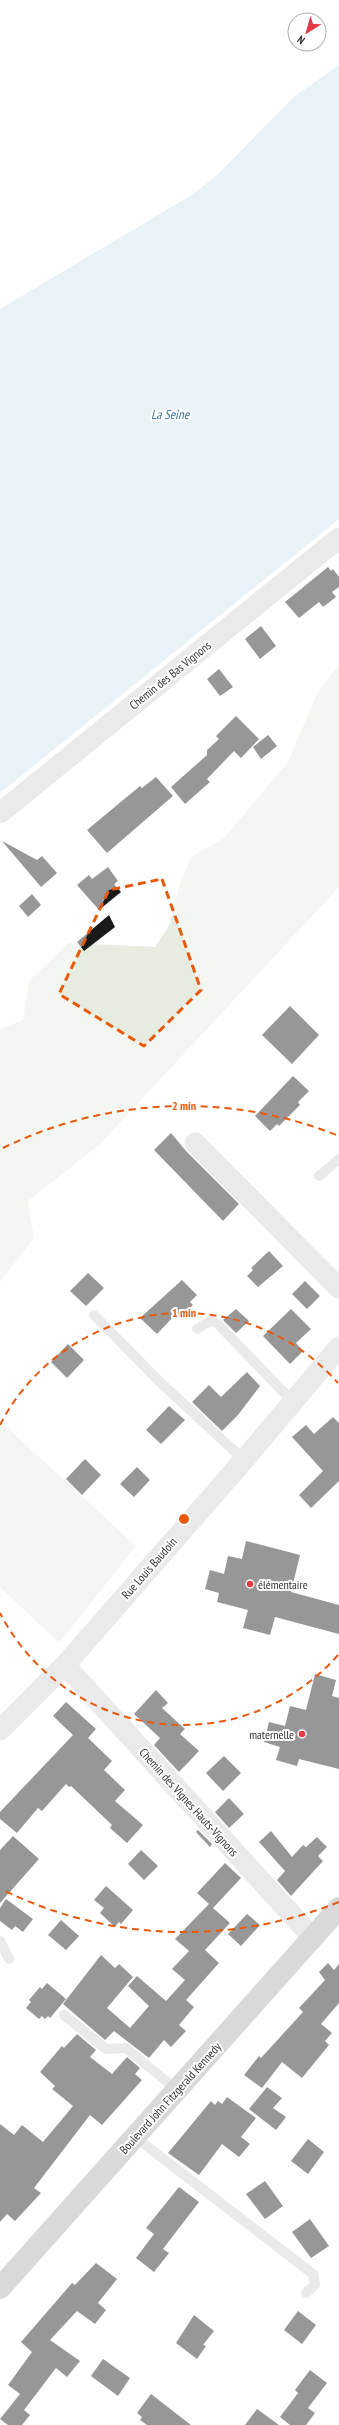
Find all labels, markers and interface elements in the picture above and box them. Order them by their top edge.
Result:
north arrow [287,12,327,52]
text: N [294,33,308,47]
water label: La Seine [151,406,191,423]
street label: Chemin des Bas Vignons [126,638,214,712]
text: 2 min [172,1098,196,1113]
text: 1 min [172,1305,196,1320]
centre of rings [177,1512,191,1526]
street label: Rue Louis Baudoin [118,1534,180,1602]
place label: élémentaire [258,1577,308,1592]
marker: élémentaire [245,1579,255,1589]
place label: maternelle [249,1727,294,1742]
marker: maternelle [297,1729,307,1739]
street label: Chemin des Vignes Hauts-Vignons [136,1745,242,1859]
street label: Boulevard John Fitzgerald Kennedy [116,2039,224,2157]

